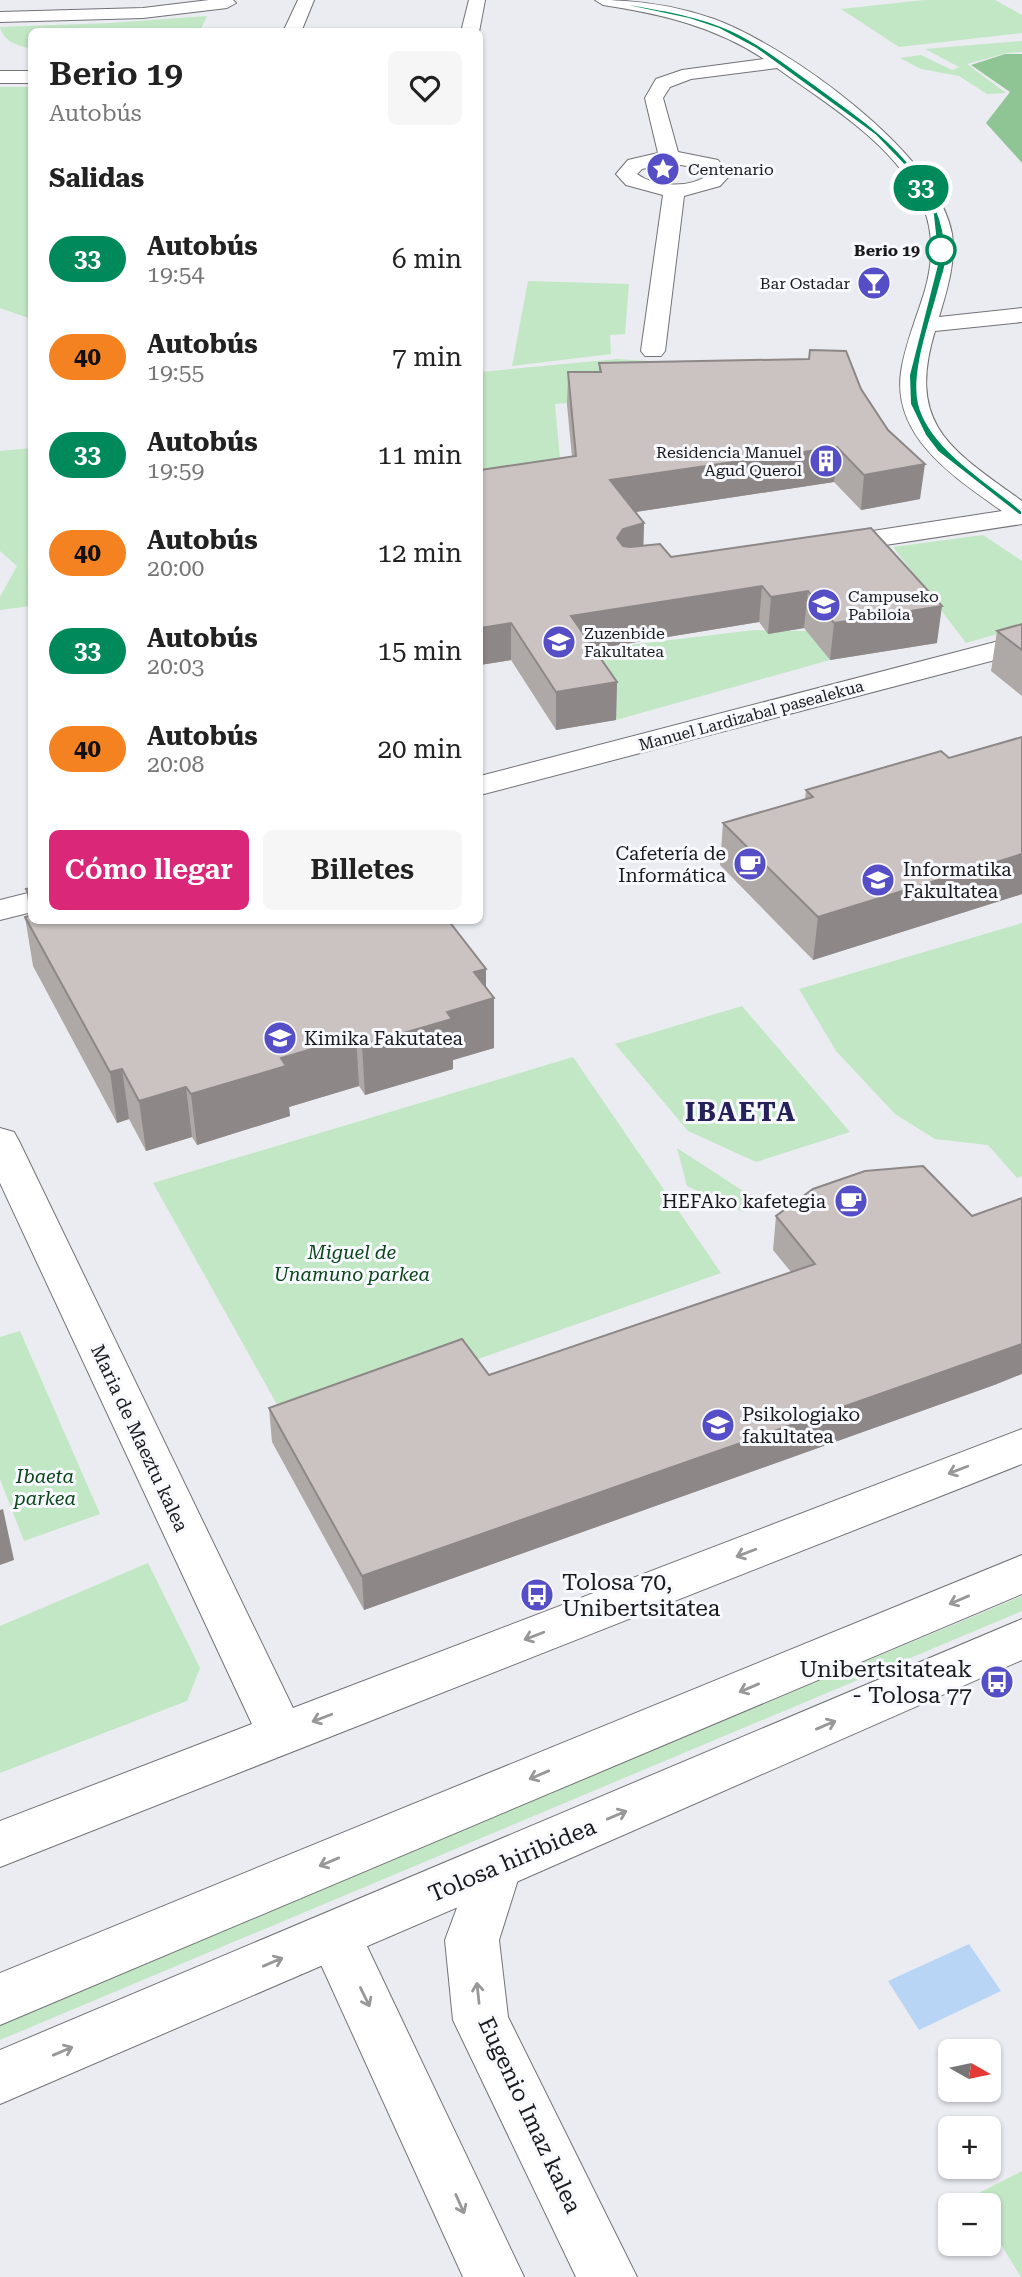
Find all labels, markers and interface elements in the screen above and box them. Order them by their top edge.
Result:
button: heart [388,51,462,125]
text: Berio 19 [49,54,183,93]
text: Autobús [49,100,142,127]
place icon: Centenario [644,150,682,188]
place label: Centenario [688,160,774,179]
text: Salidas [49,163,144,193]
line badge: 33 [890,165,953,211]
text: 33 [908,174,934,202]
text: Autobús [147,231,258,261]
marker: Berio 19 [926,235,956,265]
place label: Berio 19 [854,241,920,260]
text: 6 min [392,244,462,274]
text: 33 [74,245,101,273]
text: 19:54 [147,261,204,288]
bar icon: Bar Ostadar [855,264,893,302]
place label: Bar Ostadar [760,274,850,293]
text: Autobús [147,329,258,359]
text: 7 min [392,342,462,372]
text: 40 [74,343,101,371]
text: 19:55 [147,359,204,386]
text: Autobús [147,427,258,457]
text: 11 min [378,440,462,470]
text: 33 [74,441,101,469]
building icon: Residencia Manuel Agud Querol [807,442,845,480]
place label: Residencia Manuel Agud Querol [656,443,802,480]
text: 19:59 [147,457,204,484]
text: Autobús [147,525,258,555]
text: 12 min [378,538,462,568]
text: 40 [74,539,101,567]
text: 20:00 [147,555,204,582]
school or university icon: Campuseko Pabiloia [805,586,843,624]
place label: Campuseko Pabiloia [848,587,939,624]
text: Autobús [147,623,258,653]
school or university icon: Zuzenbide Fakultatea [540,623,578,661]
place label: Zuzenbide Fakultatea [584,624,665,661]
text: 15 min [378,636,462,666]
text: 33 [74,637,101,665]
text: 20:03 [147,653,204,680]
street label: Manuel Lardizabal pasealekua [637,676,866,755]
text: Autobús [147,721,258,751]
text: 20 min [378,734,462,764]
text: 40 [74,735,101,763]
text: 20:08 [147,751,204,778]
button: Cómo llegar [49,830,249,910]
button: Billetes [263,830,462,910]
place label: Cafetería de Informática [615,842,727,887]
cafe icon: Cafetería de Informática [731,845,769,883]
place label: Informatika Fakultatea [903,858,1012,903]
school or university icon: Informatika Fakultatea [859,861,897,899]
school or university icon: Kimika Fakutatea [261,1019,299,1057]
place label: Kimika Fakutatea [304,1027,464,1050]
district label: IBAETA [685,1097,797,1127]
cafe icon: HEFAko kafetegia [832,1182,870,1220]
place label: HEFAko kafetegia [662,1190,827,1213]
park label: Miguel de Unamuno parkea [274,1241,430,1286]
street label: Maria de Maeztu kalea [86,1341,193,1536]
place label: Psikologiako fakultatea [742,1403,860,1448]
school or university icon: Psikologiako fakultatea [699,1406,737,1444]
park label: Ibaeta parkea [12,1465,76,1510]
one-way arrow [948,1465,970,1478]
one-way arrow [736,1548,758,1560]
place label: Tolosa 70, Unibertsitatea [562,1569,721,1622]
bus stop icon: Tolosa 70, Unibertsitatea [518,1576,556,1614]
one-way arrow [948,1595,970,1608]
one-way arrow [524,1630,546,1643]
place label: Unibertsitateak - Tolosa 77 [799,1656,972,1709]
bus stop icon: Unibertsitateak - Tolosa 77 [978,1663,1016,1701]
one-way arrow [738,1682,760,1695]
one-way arrow [312,1713,334,1726]
one-way arrow [814,1718,836,1731]
one-way arrow [528,1769,550,1782]
one-way arrow [606,1808,627,1821]
street label: Tolosa hiribidea [424,1813,600,1908]
one-way arrow [318,1857,340,1870]
one-way arrow [261,1955,283,1968]
one-way arrow [471,1983,484,2005]
one-way arrow [358,1986,372,2007]
street label: Eugenio Imaz kalea [472,2013,587,2218]
north arrow [938,2039,1001,2102]
map controls [938,2039,1001,2256]
one-way arrow [52,2043,73,2056]
button: + [938,2116,1001,2179]
one-way arrow [454,2193,468,2214]
button: − [938,2193,1001,2256]

